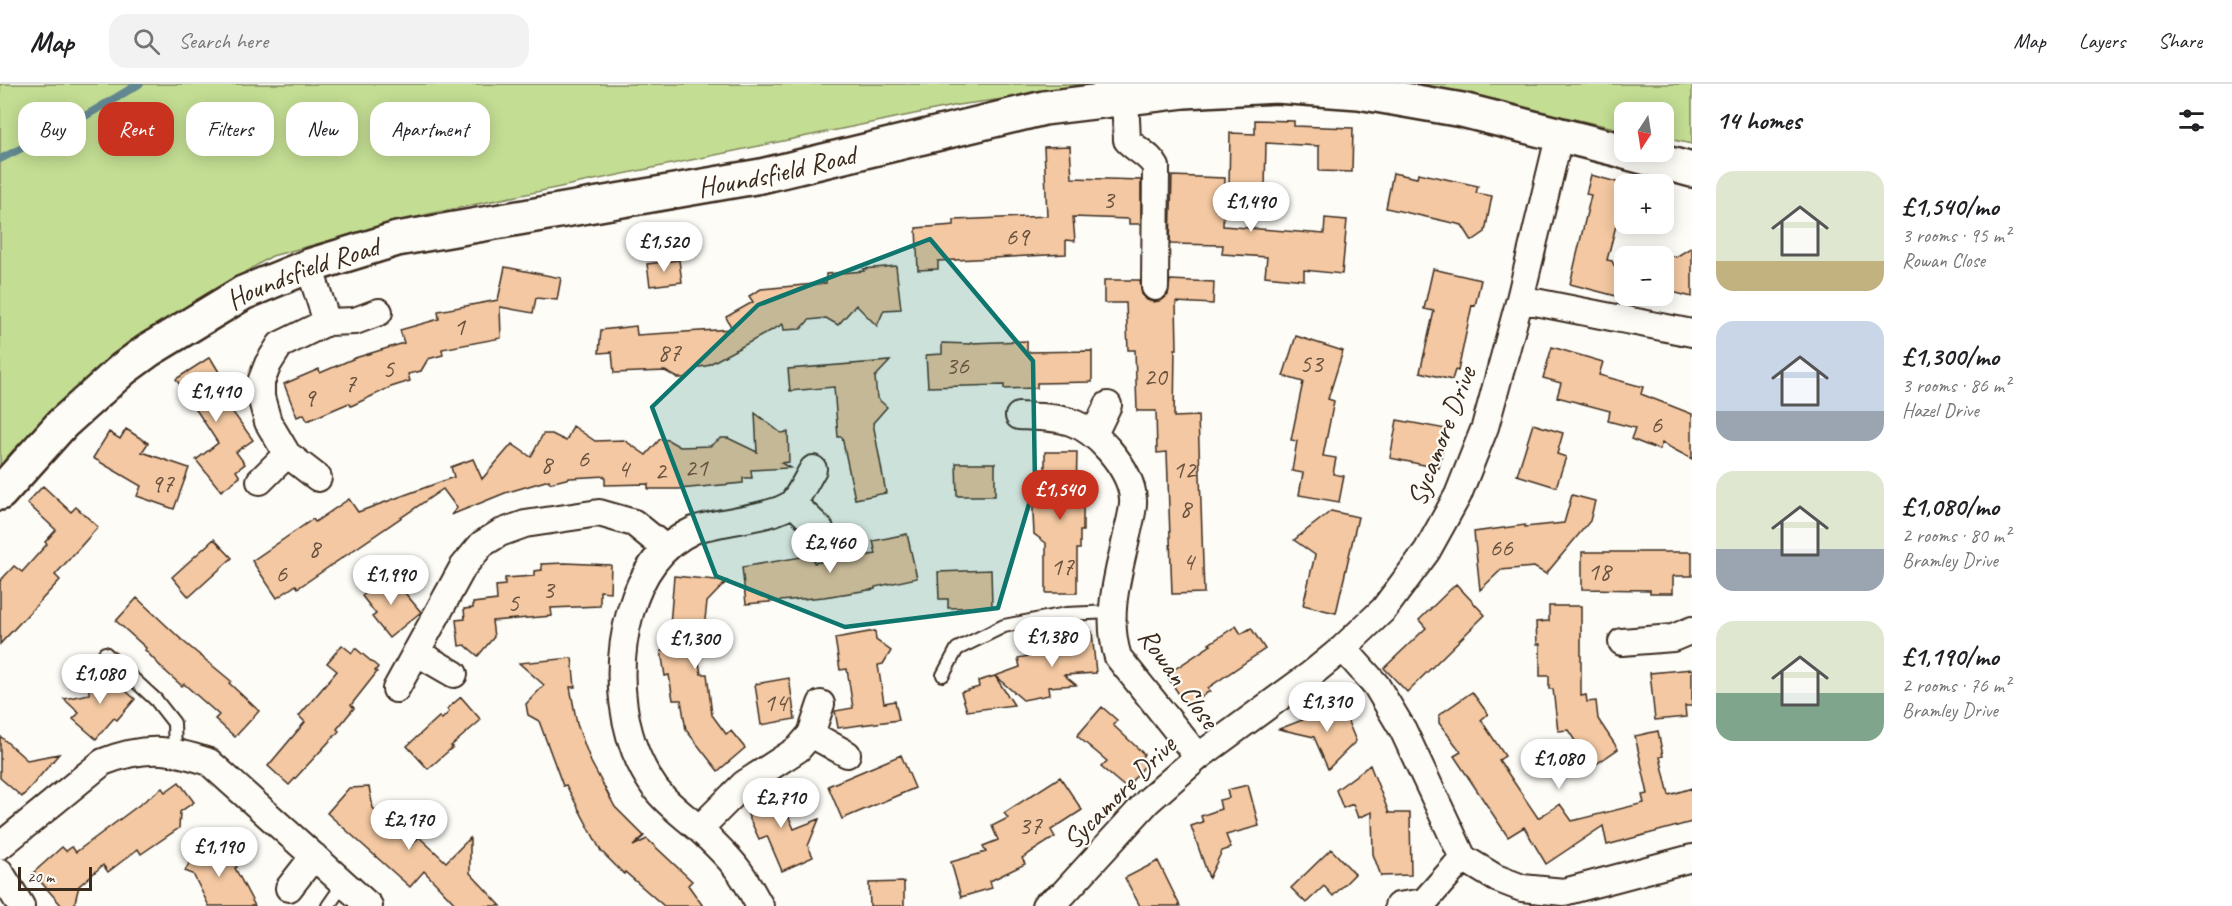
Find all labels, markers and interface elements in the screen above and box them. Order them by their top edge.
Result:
search box [109,14,529,68]
text: Map [30,24,73,59]
icon: search [130,25,163,58]
text: Search here [178,27,268,55]
text: Map [2013,28,2046,54]
text: Layers [2079,28,2125,54]
text: Share [2158,28,2202,54]
chip: Buy [18,102,86,156]
chip: Rent [98,102,174,156]
chip: Filters [186,102,274,156]
chip: New [286,102,358,156]
chip: Apartment [370,102,490,156]
north arrow [1614,102,1674,162]
map controls [1614,102,1674,306]
text: 14 homes [1716,104,1801,137]
icon: filters [2175,104,2208,137]
street label: Houndsfield Road [695,136,863,204]
button: + [1614,174,1674,234]
pin: £1,490 [1202,182,1300,233]
house number: 3 [1102,183,1116,216]
text: £1,490 [1227,189,1275,214]
text: £1,540/mo [1902,190,1999,223]
icon: home [1764,195,1836,267]
house number: 69 [1005,220,1031,253]
pin: £1,520 [615,222,713,273]
text: 3 rooms · 95 m² [1902,223,2010,248]
street label: Houndsfield Road [219,227,387,317]
text: £1,520 [640,229,688,254]
button: − [1614,246,1674,306]
text: Rowan Close [1902,248,1985,273]
house number: 1 [453,310,466,343]
house number: 87 [657,336,682,369]
text: £1,300/mo [1902,340,1999,373]
icon: home [1764,345,1836,417]
house number: 53 [1299,347,1325,380]
house number: 36 [945,349,970,382]
house number: 5 [382,352,395,385]
house number: 20 [1143,360,1169,393]
street label: Sycamore Drive [1398,360,1484,511]
house number: 7 [344,367,357,400]
pin: £1,410 [167,372,265,423]
text: 3 rooms · 86 m² [1902,373,2010,398]
text: £1,410 [192,379,240,404]
house number: 9 [303,381,317,414]
text: Hazel Drive [1902,398,1979,423]
house number: 6 [1650,408,1663,441]
house number: 6 [577,442,590,475]
house number: 8 [540,448,554,481]
house number: 21 [684,451,709,484]
house number: 4 [617,452,631,485]
house number: 12 [1172,453,1198,486]
house number: 2 [654,454,668,487]
house number: 97 [150,467,175,500]
pin: £1,540 [1011,470,1109,521]
text: £1,540 [1036,477,1084,502]
text: £1,080/mo [1902,490,1999,523]
house number: 8 [1179,492,1193,525]
icon: home [1764,495,1836,567]
pin: £2,460 [781,523,879,574]
text: 2 rooms · 80 m² [1902,523,2010,548]
text: £2,460 [805,530,855,555]
house number: 66 [1489,531,1514,564]
house number: 8 [308,532,322,565]
house number: 4 [1182,545,1196,578]
text: Bramley Drive [1902,548,1998,573]
house number: 17 [1050,550,1075,583]
pin: £1,990 [342,555,440,606]
house number: 18 [1587,555,1613,588]
house number: 6 [275,557,288,590]
text: £1,990 [367,562,415,587]
house number: 3 [542,573,556,606]
house number: 5 [507,586,520,619]
pin: £1,380 [1003,617,1101,668]
pin: £1,300 [646,619,744,670]
street label: Rowan Close [1131,621,1228,737]
text: £1,380 [1028,624,1076,649]
text: £1,300 [671,626,719,651]
text: £1,190/mo [1902,640,1999,673]
icon: home [1764,645,1836,717]
pin: £1,080 [51,654,149,705]
text: £1,080 [76,661,124,686]
text: 2 rooms · 76 m² [1902,673,2010,698]
pin: £1,310 [1278,682,1376,733]
house number: 14 [763,686,789,719]
text: £1,310 [1303,689,1351,714]
text: Bramley Drive [1902,698,1998,723]
street label: Sycamore Drive [1055,727,1184,856]
pin: £1,080 [1510,739,1608,790]
text: £1,080 [1535,746,1583,771]
pin: £2,710 [732,778,830,829]
text: £2,710 [757,785,805,810]
pin: £2,170 [360,800,458,851]
text: £2,170 [385,807,433,832]
house number: 37 [1018,809,1043,842]
pin: £1,190 [170,827,268,878]
text: £1,190 [195,834,243,859]
scale bar [18,864,92,892]
text: 20 m [27,867,54,887]

